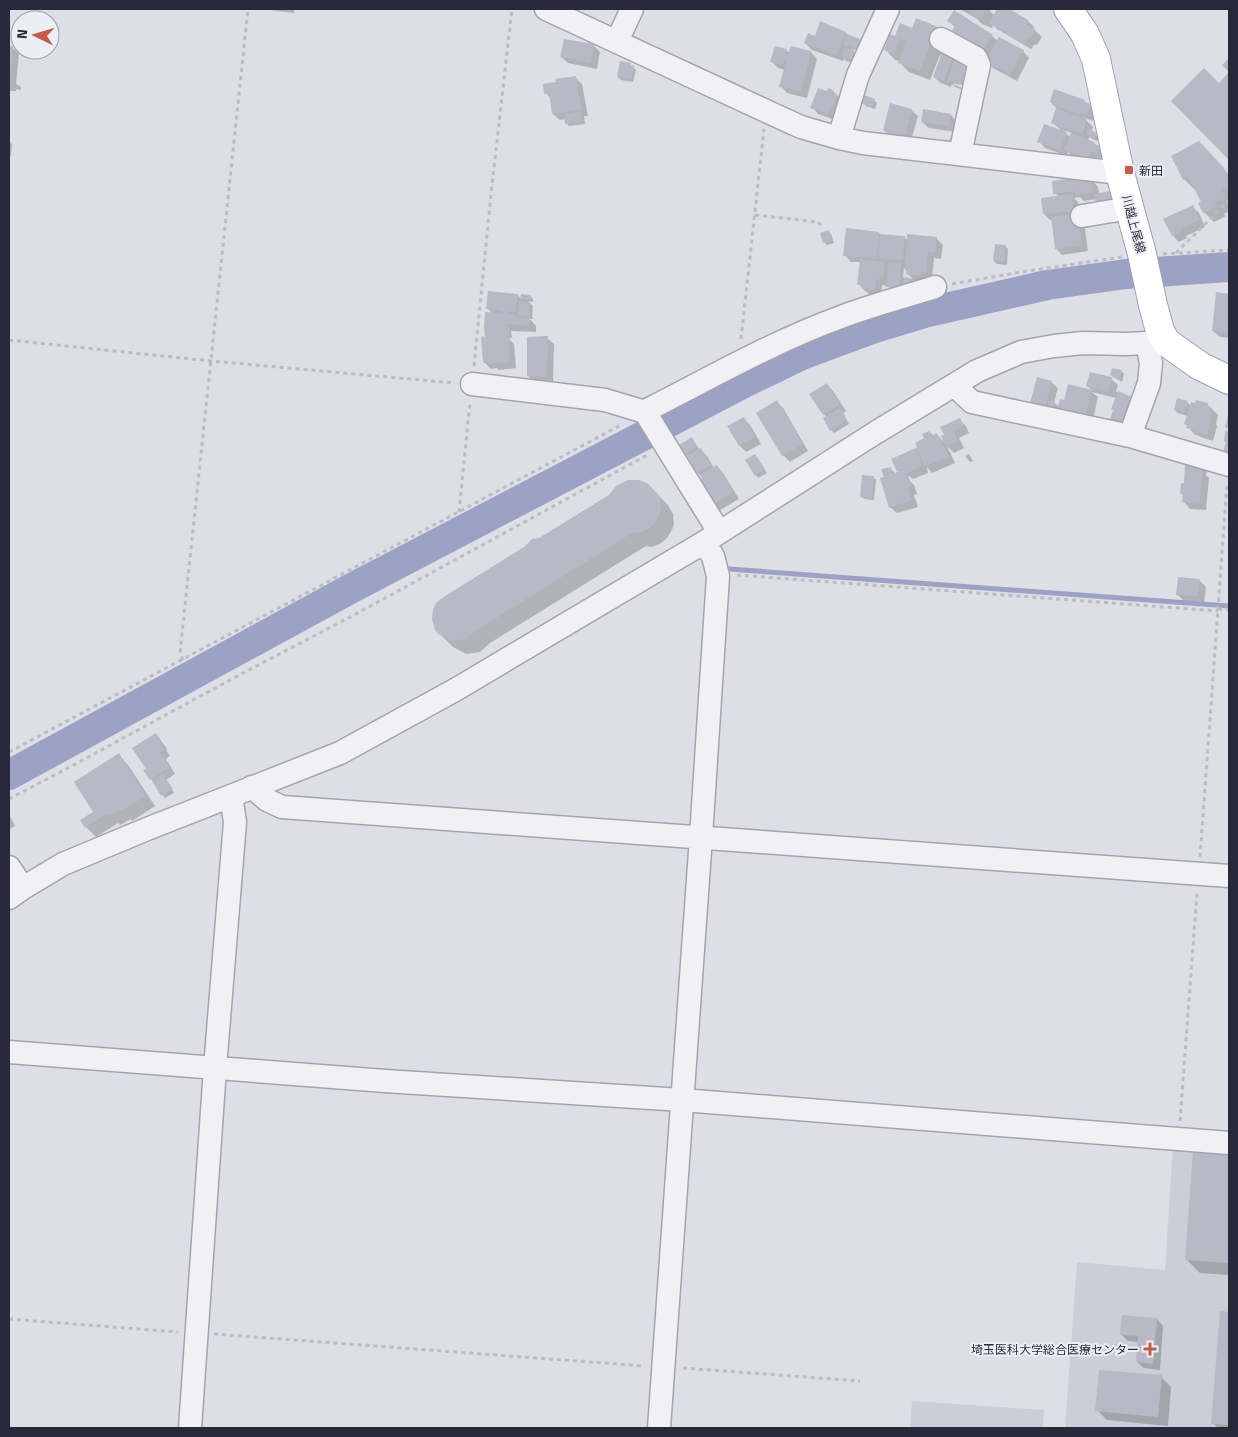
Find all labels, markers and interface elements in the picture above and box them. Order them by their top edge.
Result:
north arrow [10,10,60,60]
text: N [11,28,32,40]
place label: 新田 [1139,161,1163,180]
marker: 新田 [1123,164,1135,176]
street label: 川越上尾線 [1117,193,1151,255]
place label: 埼玉医科大学総合医療センター [971,1340,1139,1359]
marker: 埼玉医科大学総合医療センター [1143,1342,1157,1356]

